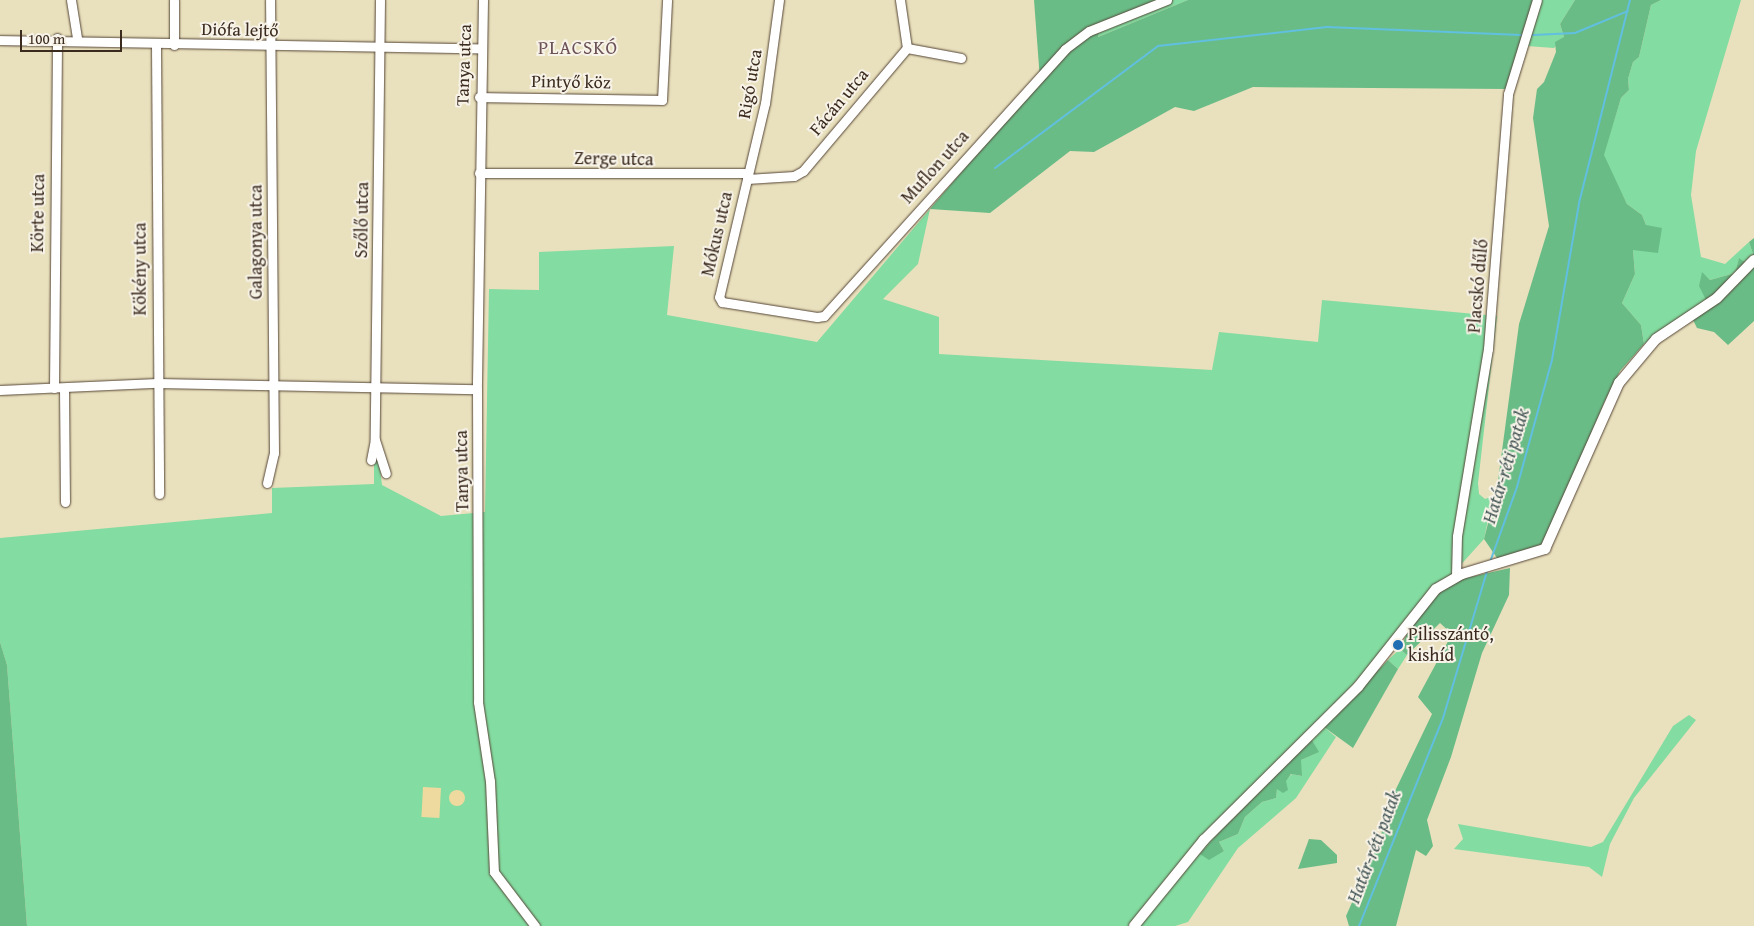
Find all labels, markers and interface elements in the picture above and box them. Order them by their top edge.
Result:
street label: Diófa lejtő [201,19,279,41]
scale bar [22,20,125,52]
street label: Tanya utca [452,24,476,106]
text: 100 m [28,28,65,49]
district label: PLACSKÓ [537,37,619,59]
street label: Rigó utca [733,48,767,120]
street label: Fácán utca [805,64,873,140]
street label: Pintyő köz [531,71,611,93]
street label: Muflon utca [896,126,974,208]
street label: Zerge utca [574,148,654,170]
street label: Körte utca [27,174,49,252]
street label: Szőlő utca [351,182,373,258]
street label: Galagonya utca [245,185,267,299]
street label: Mókus utca [697,189,737,279]
street label: Kökény utca [129,222,151,316]
street label: Placskó dűlő [1463,238,1493,334]
water label: Határ-réti patak [1478,406,1534,526]
street label: Tanya utca [450,430,474,512]
place label: Pilisszántó, kishíd [1408,624,1494,666]
marker: Pilisszántó, kishíd [1392,639,1404,651]
water label: Határ-réti patak [1342,787,1406,907]

